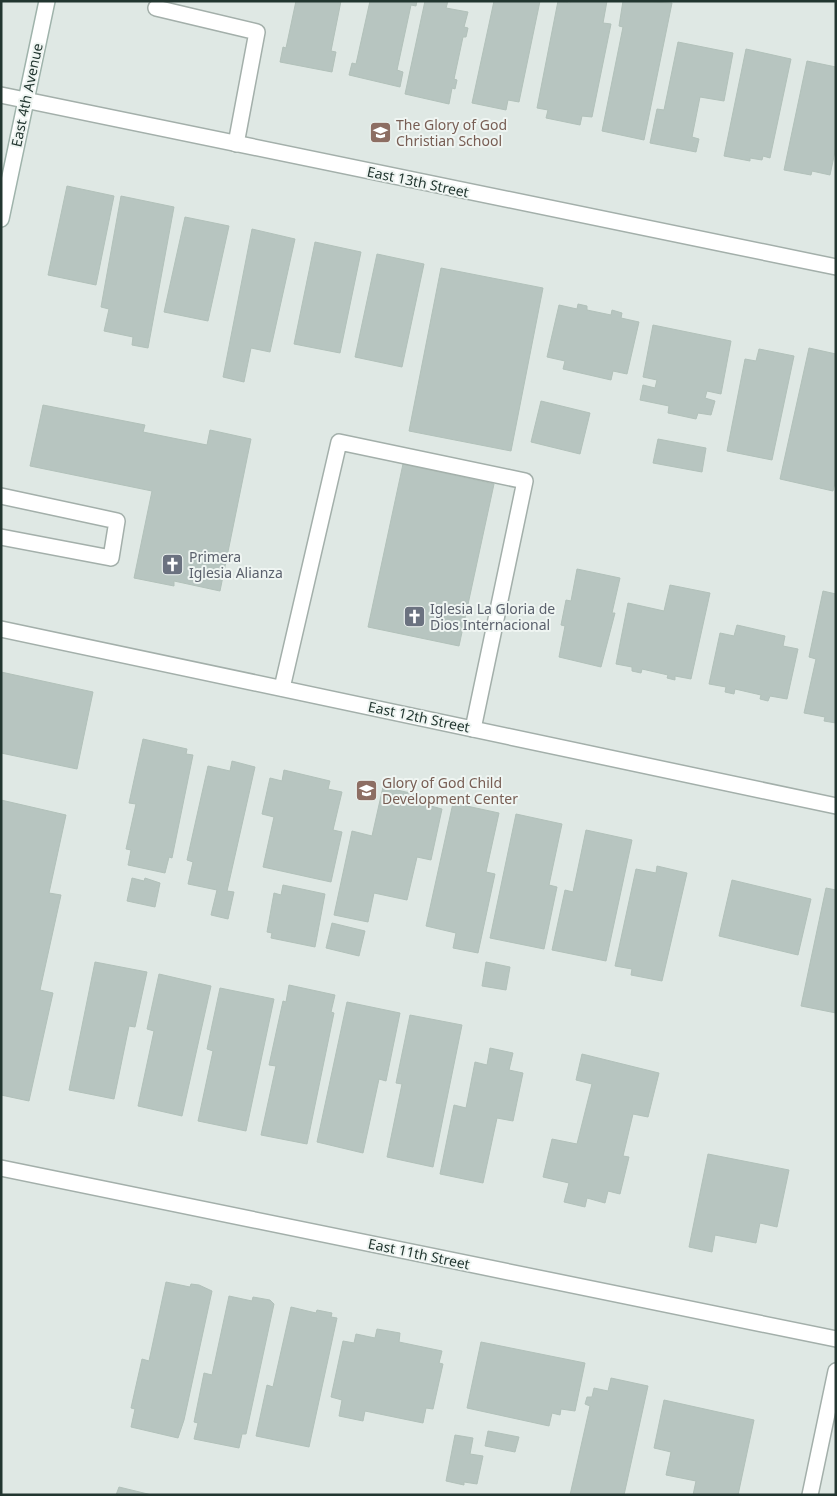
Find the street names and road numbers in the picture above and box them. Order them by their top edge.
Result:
street label: East 4th Avenue [6,41,47,148]
street label: East 13th Street [366,161,471,202]
street label: East 12th Street [367,696,472,737]
street label: East 11th Street [367,1233,472,1274]

